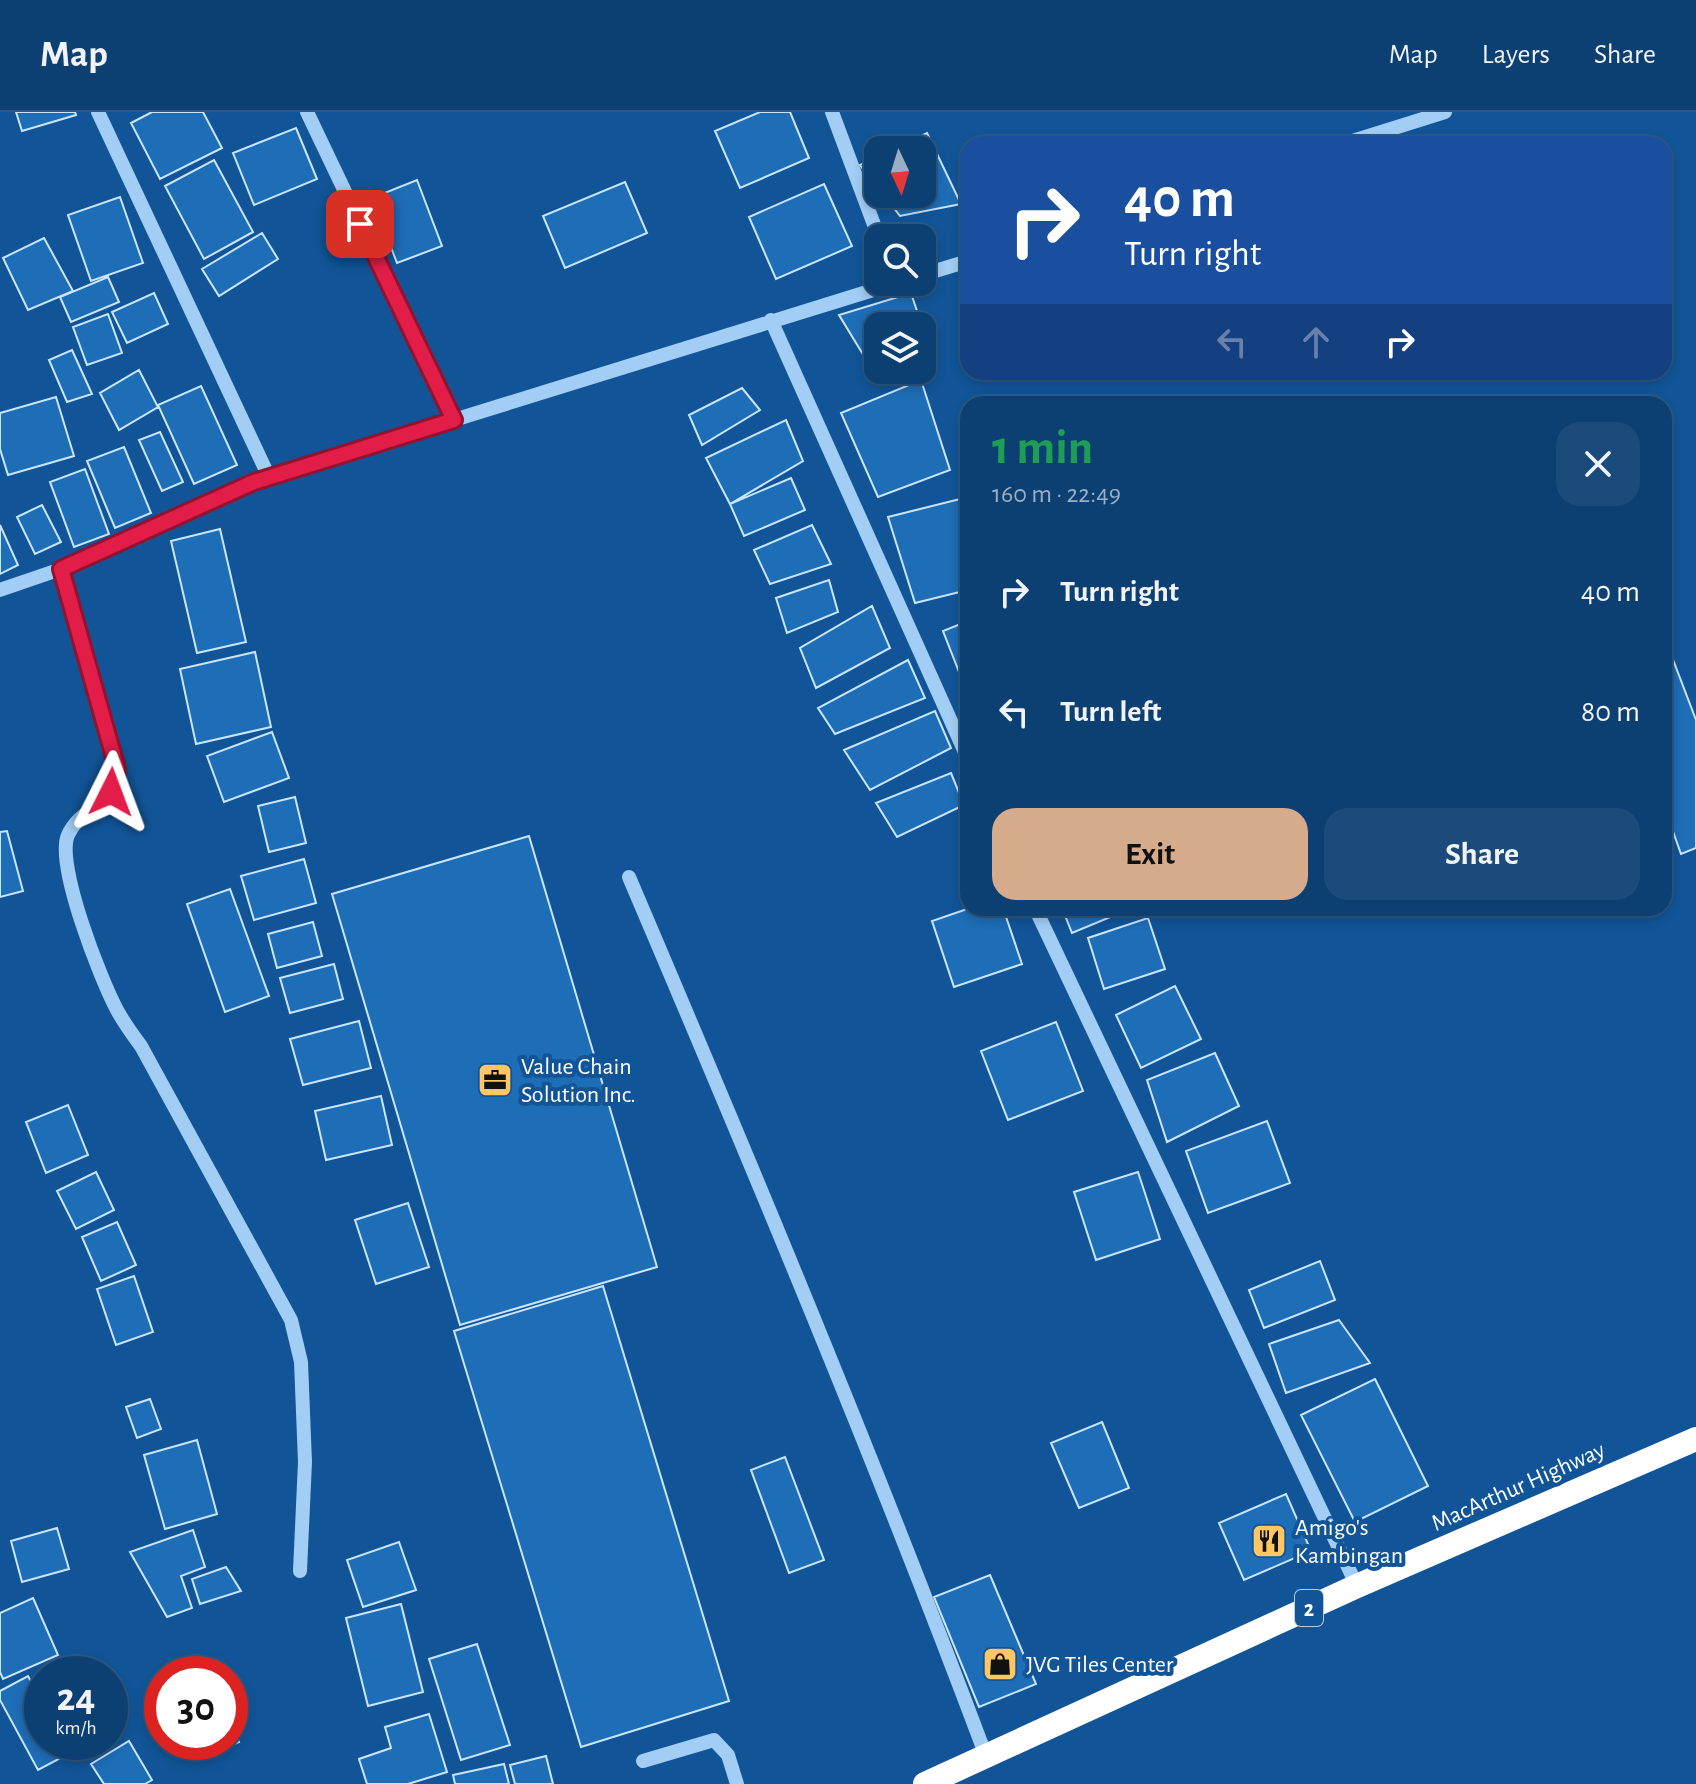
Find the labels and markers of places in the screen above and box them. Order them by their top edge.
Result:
pin [326,190,394,258]
place label: Value Chain Solution Inc. [521,1055,636,1107]
office icon: Value Chain Solution Inc. [476,1061,514,1099]
place label: Amigo's Kambingan [1295,1516,1403,1568]
restaurant icon: Amigo's Kambingan [1250,1522,1288,1560]
shop icon: JVG Tiles Center [981,1645,1019,1683]
place label: JVG Tiles Center [1026,1653,1174,1677]

